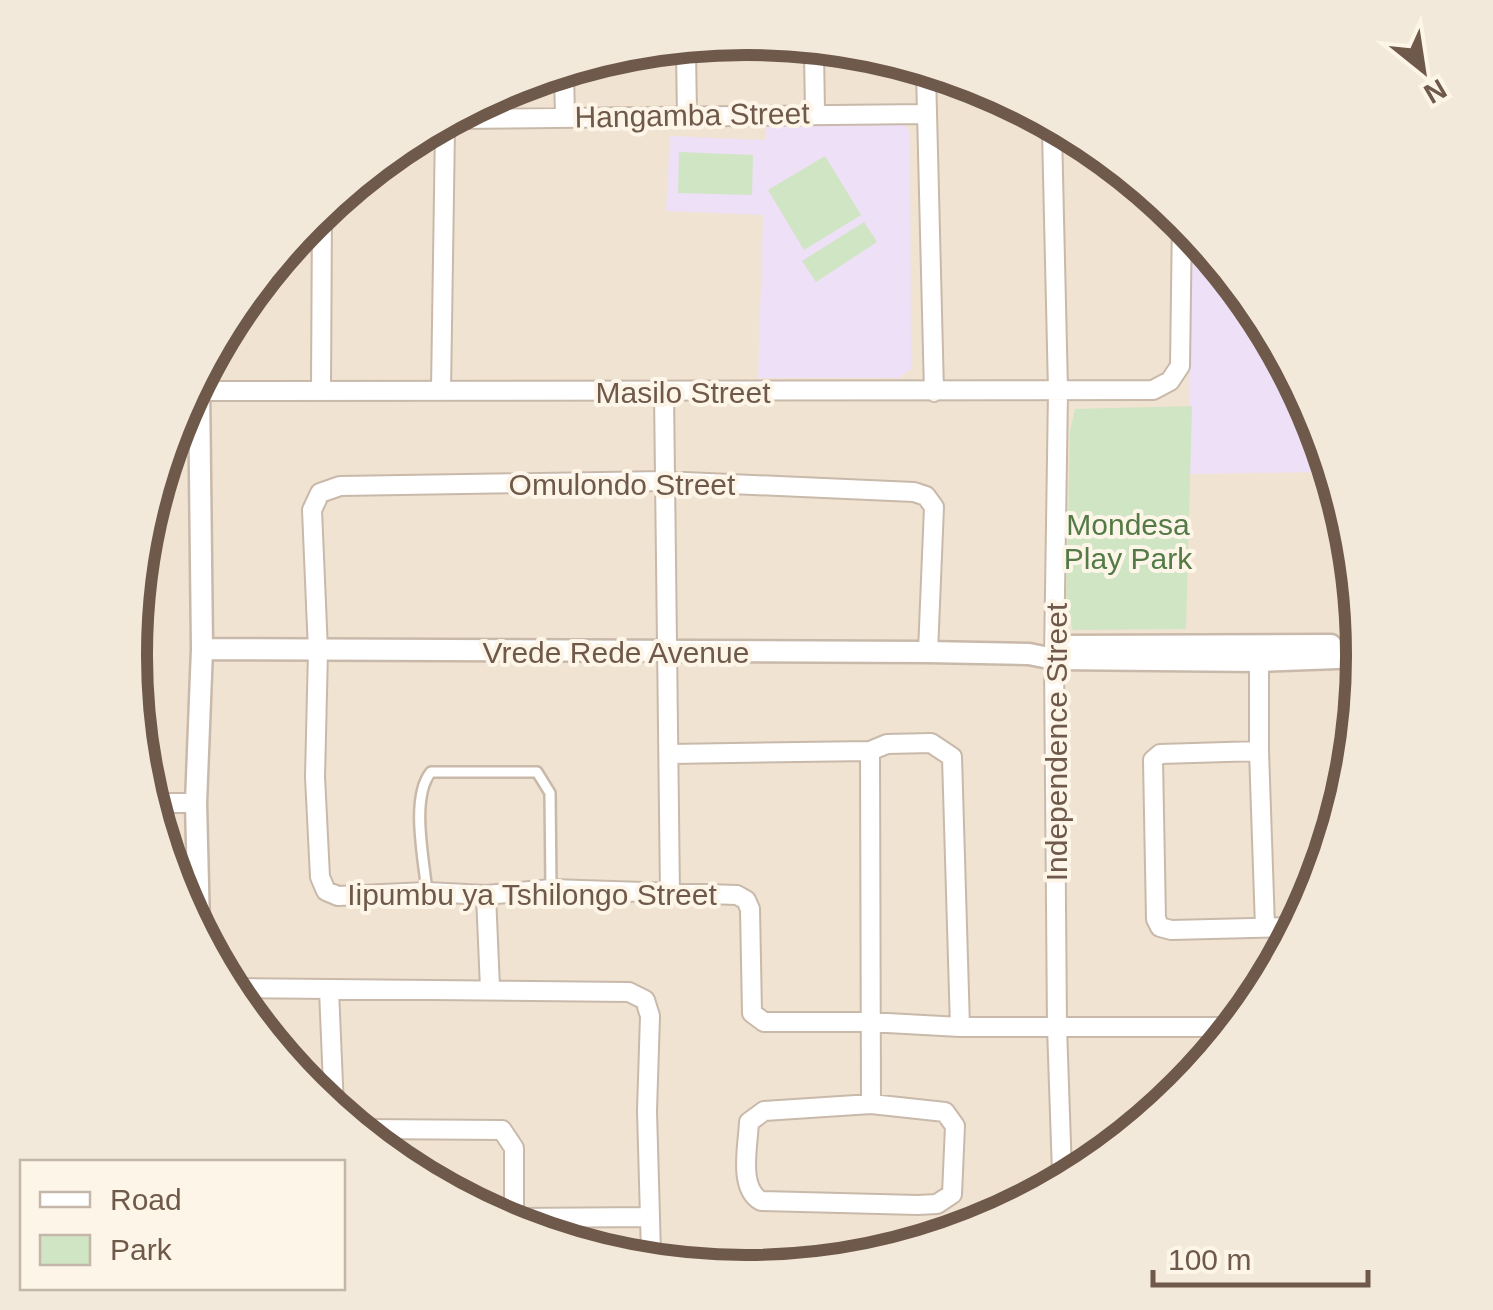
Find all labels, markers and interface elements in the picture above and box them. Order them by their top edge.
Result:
north arrow [1373,20,1473,120]
text: N [1419,73,1452,110]
street label: Hangamba Street [574,96,811,134]
street label: Masilo Street [595,376,771,409]
street label: Omulondo Street [509,468,736,501]
park label: Mondesa Play Park [1064,508,1193,575]
street label: Independence Street [1040,602,1073,881]
street label: Vrede Rede Avenue [483,636,749,669]
street label: Iipumbu ya Tshilongo Street [347,878,717,911]
legend [20,1160,345,1290]
text: Road [110,1183,182,1216]
scale bar [1153,1225,1368,1287]
text: Park [110,1233,173,1266]
text: 100 m [1168,1243,1251,1276]

